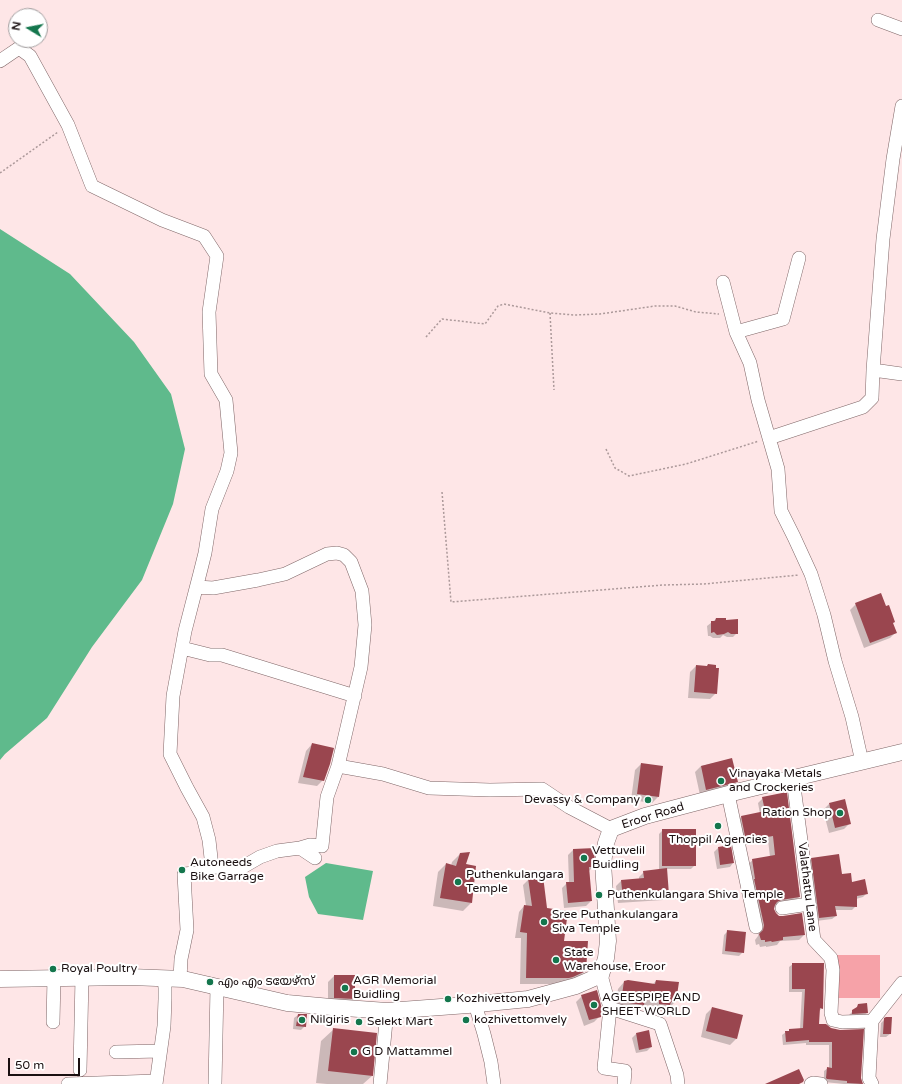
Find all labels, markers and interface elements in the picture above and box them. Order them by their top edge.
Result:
north arrow [8,8,48,48]
text: N [10,21,24,31]
place label: Vinayaka Metals and Crockeries [729,767,822,795]
marker: Vinayaka Metals and Crockeries [716,776,726,786]
place label: Devassy & Company [524,793,640,807]
marker: Devassy & Company [643,795,653,805]
street label: Eroor Road [620,800,686,832]
place label: Ration Shop [762,806,832,820]
marker: Ration Shop [835,808,845,818]
marker: Thoppil Agencies [713,821,723,831]
place label: Thoppil Agencies [669,833,767,847]
street label: Valathattu Lane [794,842,820,932]
place label: Vettuvelil Buidling [592,844,645,872]
marker: Vettuvelil Buidling [579,853,589,863]
place label: Autoneeds Bike Garrage [190,856,264,884]
marker: Autoneeds Bike Garrage [177,865,187,875]
place label: Puthenkulangara Temple [466,868,564,896]
marker: Puthenkulangara Temple [453,877,463,887]
place label: Puthenkulangara Shiva Temple [607,888,783,902]
marker: Puthenkulangara Shiva Temple [594,890,604,900]
place label: Sree Puthankulangara Siva Temple [552,908,678,936]
marker: Sree Puthankulangara Siva Temple [539,917,549,927]
place label: State Warehouse, Eroor [564,946,665,974]
marker: State Warehouse, Eroor [551,955,561,965]
place label: Royal Poultry [61,962,137,976]
marker: Royal Poultry [48,964,58,974]
place label: AGR Memorial Buidling [353,974,436,1002]
place label: എം എം ടയേഴ്‌സ് [218,975,315,989]
marker: എം എം ടയേഴ്‌സ് [205,977,215,987]
marker: AGR Memorial Buidling [340,983,350,993]
place label: AGEESPIPE AND SHEET WORLD [602,991,700,1019]
place label: Kozhivettomvely [456,992,550,1006]
marker: Kozhivettomvely [443,994,453,1004]
marker: AGEESPIPE AND SHEET WORLD [589,1000,599,1010]
place label: Nilgiris [310,1013,349,1027]
place label: kozhivettomvely [474,1013,567,1027]
marker: Nilgiris [297,1015,307,1025]
place label: Selekt Mart [367,1015,433,1029]
marker: kozhivettomvely [461,1015,471,1025]
marker: Selekt Mart [354,1017,364,1027]
place label: G D Mattammel [362,1045,452,1059]
marker: G D Mattammel [349,1047,359,1057]
scale bar [10,1050,82,1076]
text: 50 m [15,1058,44,1072]

